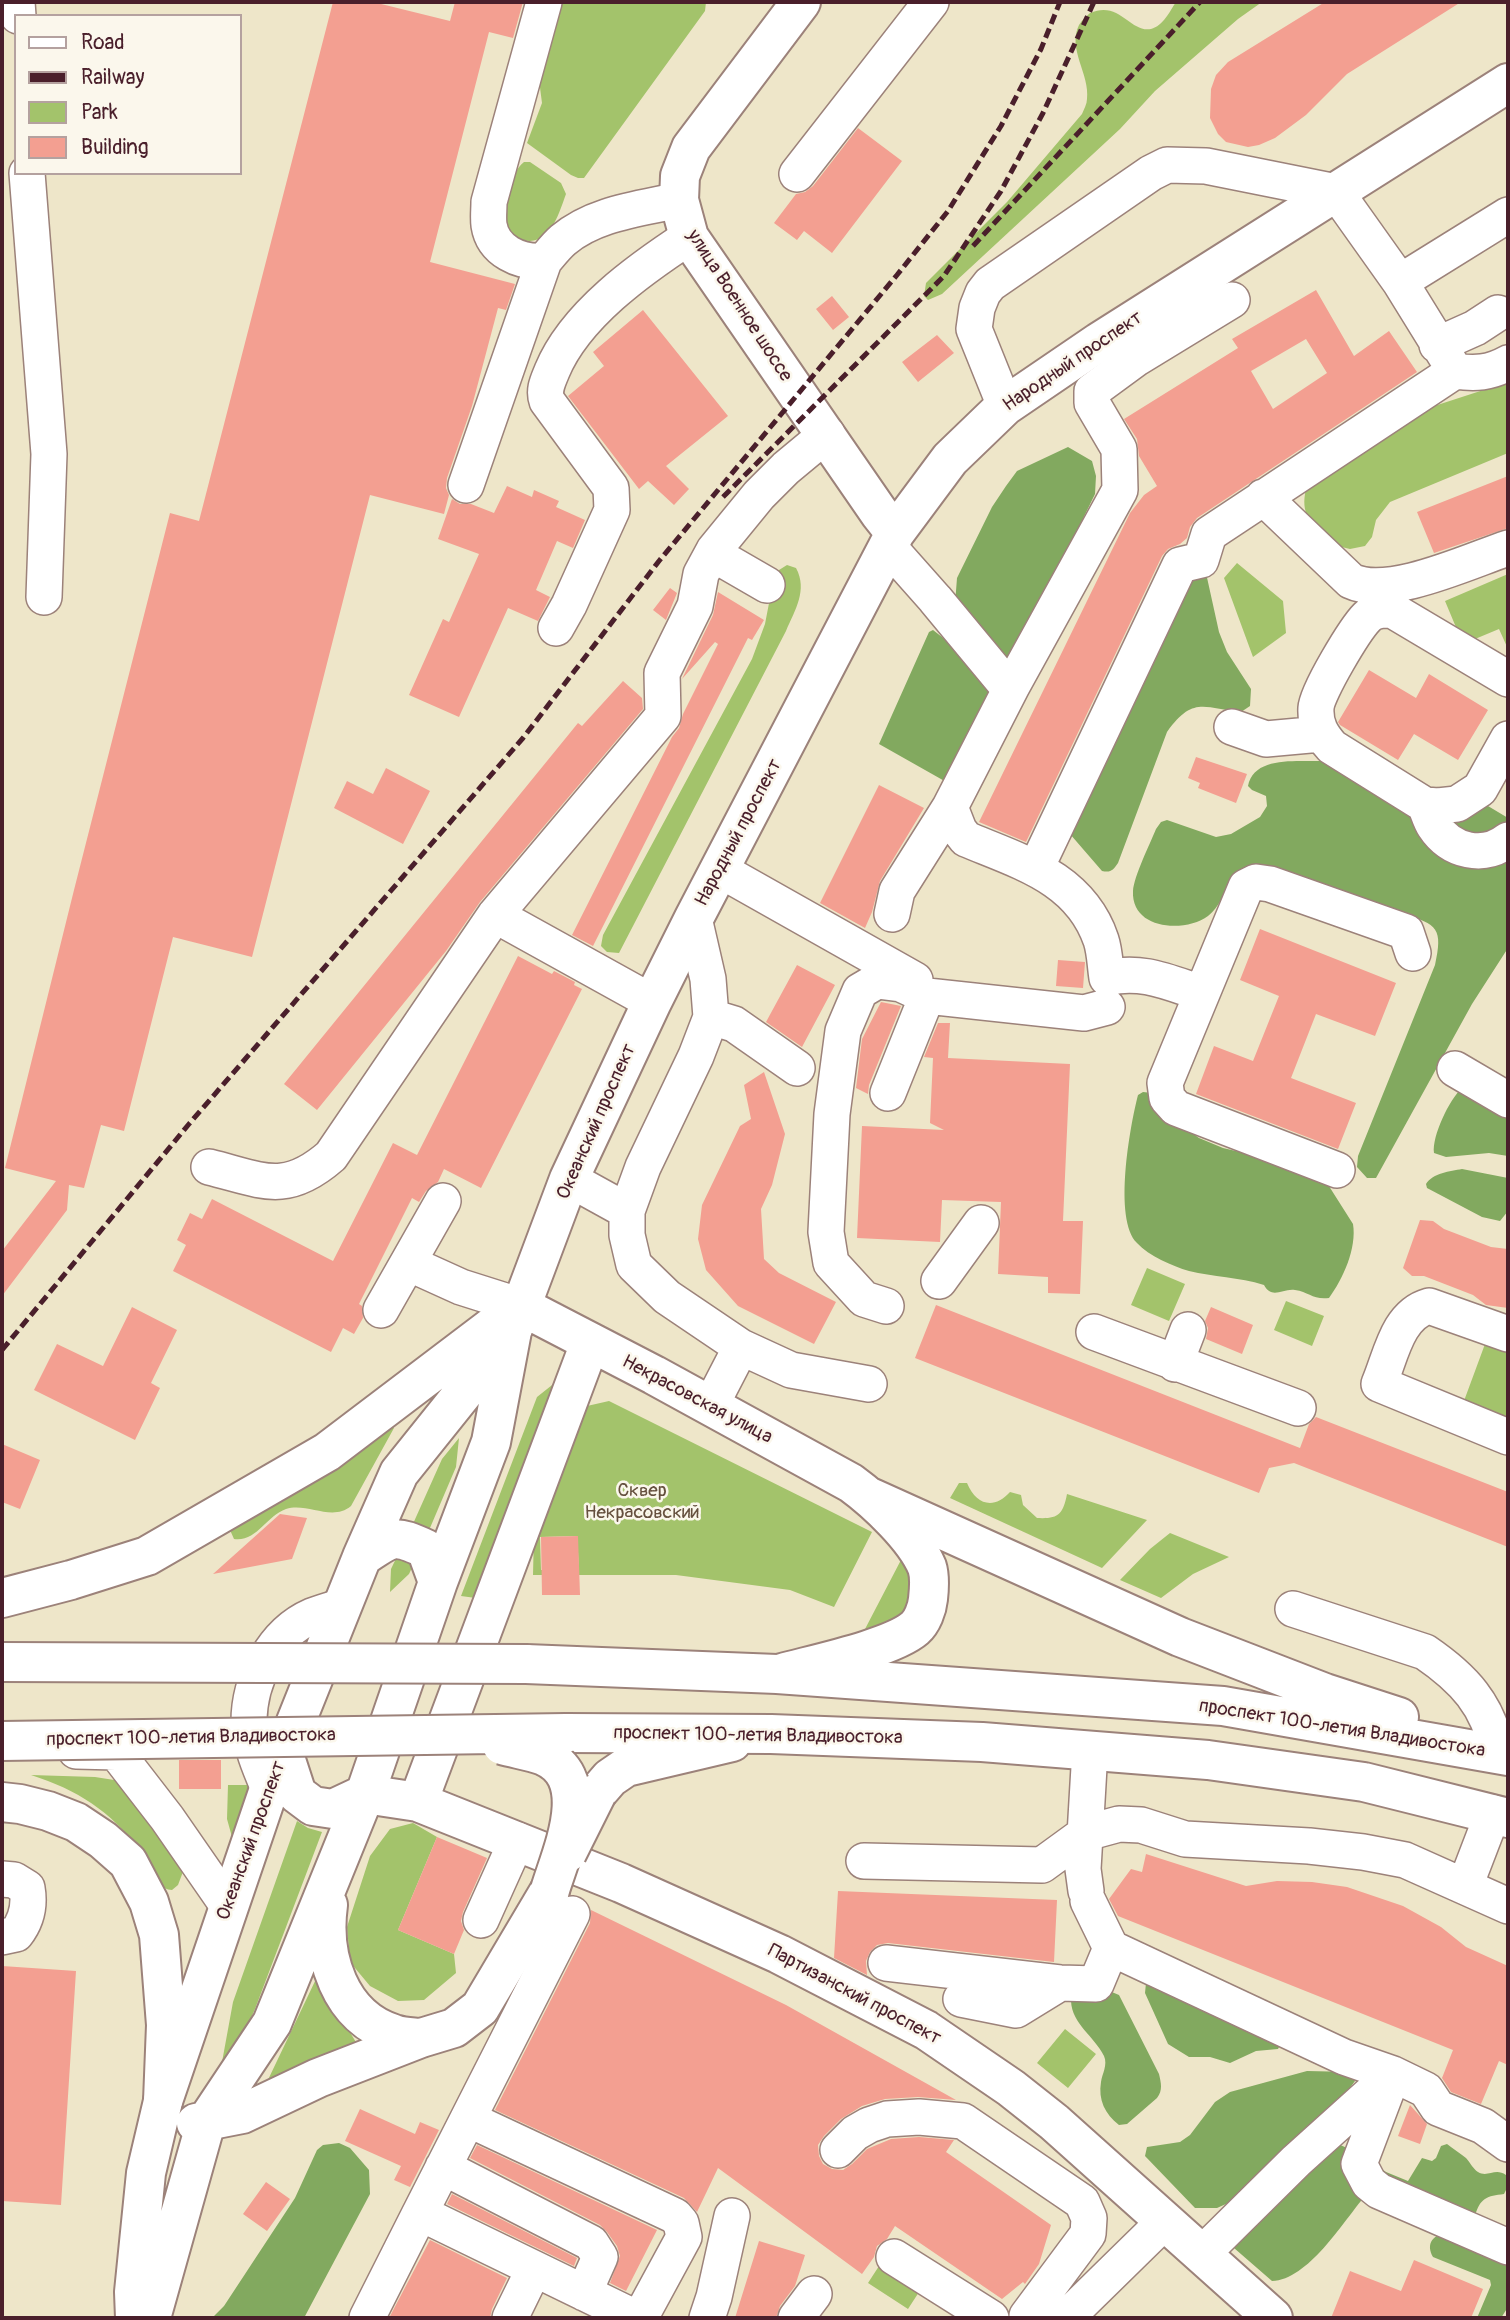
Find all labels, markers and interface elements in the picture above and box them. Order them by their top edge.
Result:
legend [14,14,242,175]
text: Road [81,29,125,56]
text: Railway [81,64,145,91]
text: Park [81,99,118,126]
text: Building [81,134,148,161]
street label: улица Военное шоссе [681,226,797,386]
street label: Народный проспект [999,307,1147,417]
street label: Народный проспект [691,756,787,910]
street label: Океанский проспект [553,1041,641,1203]
street label: Некрасовская улица [618,1351,776,1449]
park label: Сквер Некрасовский [584,1480,700,1524]
street label: проспект 100-летия Владивостока [1197,1695,1487,1763]
street label: проспект 100-летия Владивостока [613,1722,903,1750]
street label: проспект 100-летия Владивостока [46,1724,336,1752]
street label: Океанский проспект [213,1758,291,1924]
street label: Партизанский проспект [764,1940,944,2050]

